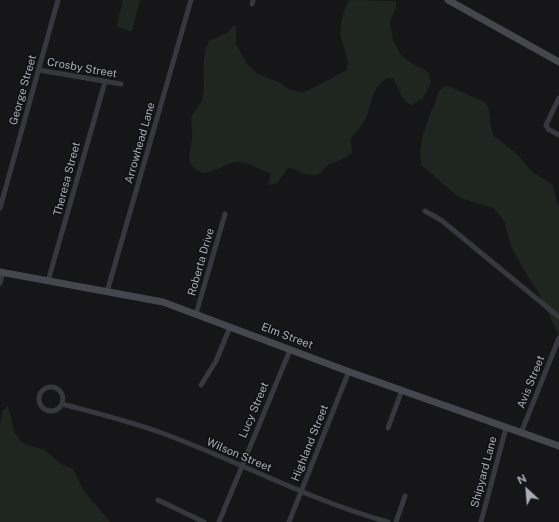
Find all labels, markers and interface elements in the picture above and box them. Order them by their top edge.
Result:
street label: George Street [7,53,39,127]
street label: Crosby Street [46,55,118,81]
street label: Arrowhead Lane [122,101,158,185]
street label: Theresa Street [51,141,83,217]
street label: Roberta Drive [185,227,217,297]
street label: Elm Street [259,320,315,352]
street label: Avis Street [514,354,548,410]
street label: Lucy Street [236,380,272,440]
street label: Highland Street [289,403,331,483]
street label: Wilson Street [204,435,274,475]
street label: Shipyard Lane [468,435,500,509]
north arrow [507,470,547,510]
text: N [515,472,528,486]

